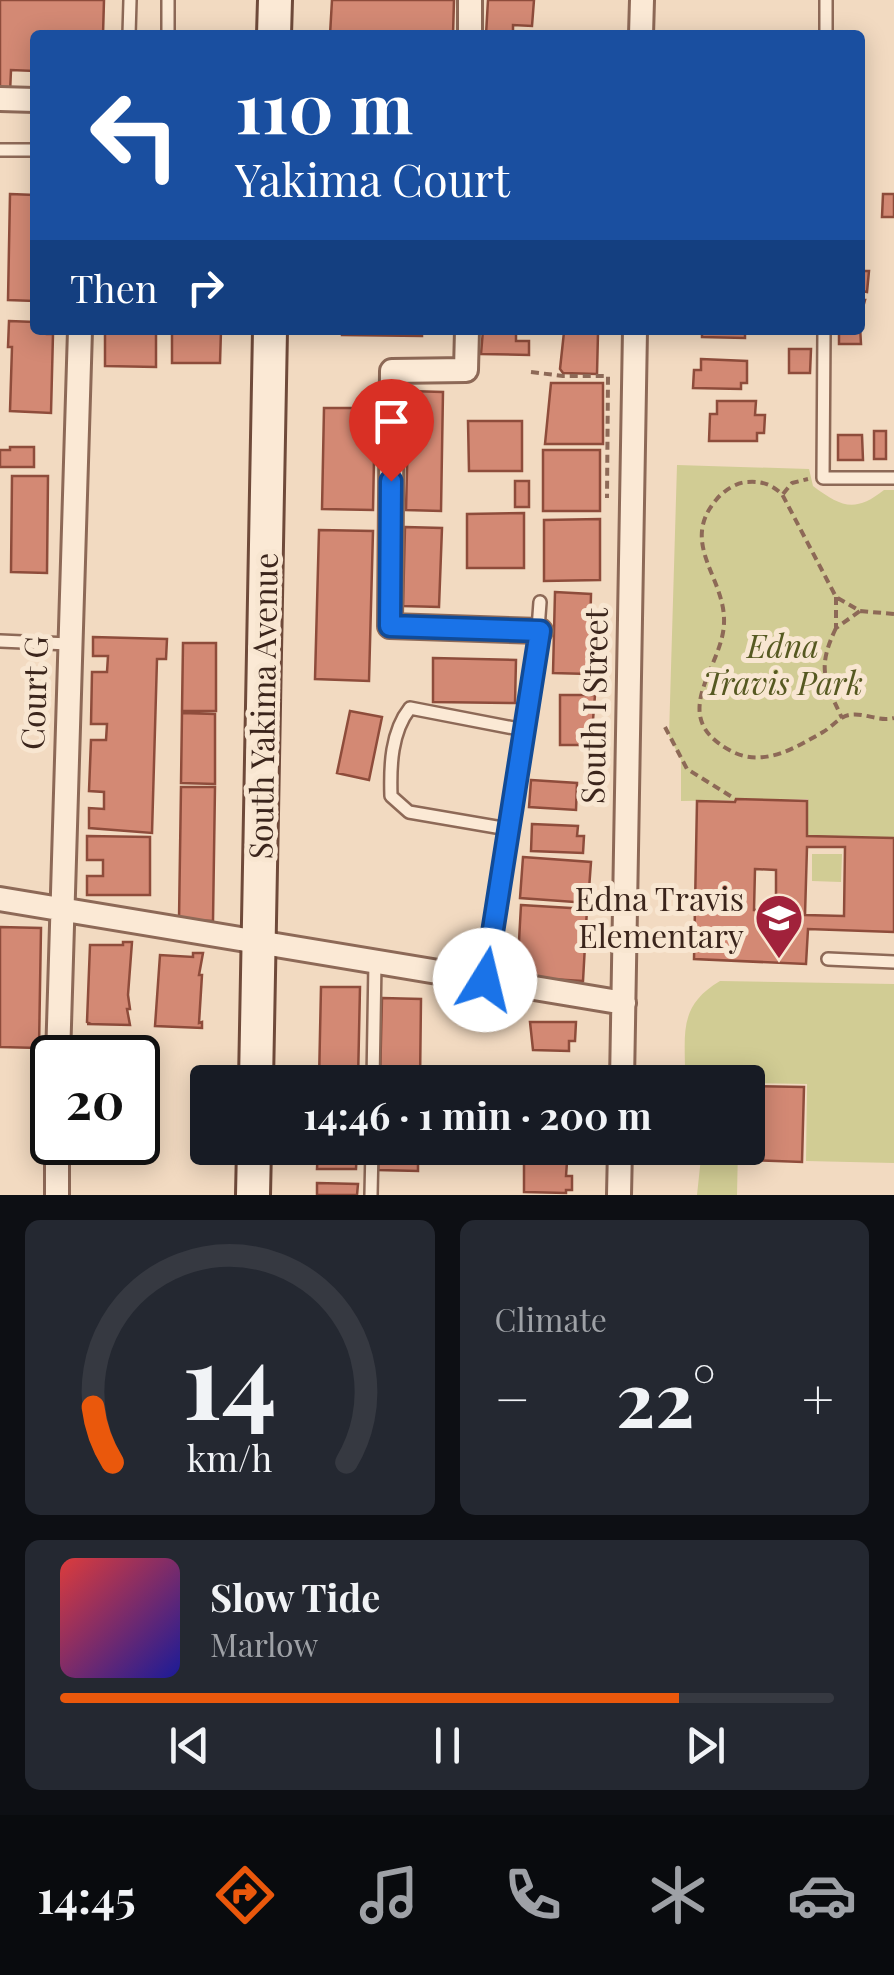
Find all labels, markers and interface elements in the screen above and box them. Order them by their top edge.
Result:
text: 110 m [235,58,413,152]
icon: left [70,70,200,200]
text: Yakima Court [235,148,510,208]
icon: right [178,260,233,315]
text: Then [70,262,158,313]
pin [349,379,434,482]
icon: arrive [364,394,419,449]
street label: South Yakima Avenue [237,552,286,860]
street label: South I Street [569,607,616,804]
park label: Edna Travis Park [703,623,863,703]
street label: Court G [9,635,56,750]
place label: Edna Travis Elementary [575,876,744,956]
school or university icon: Edna Travis Elementary [753,892,805,960]
position arrow [433,928,537,1032]
speed limit sign: 20 [30,1035,160,1165]
text: 14:46 · 1 min · 200 m [303,1089,652,1140]
text: Climate [495,1297,607,1340]
text: 14 [182,1307,277,1446]
text: 22° [616,1346,716,1446]
text: − [495,1360,530,1434]
text: + [802,1360,834,1434]
text: km/h [187,1433,273,1481]
text: Slow Tide [210,1571,380,1622]
text: Marlow [210,1622,318,1665]
icon: previous [162,1718,217,1773]
icon: pause [420,1718,475,1773]
icon: next [678,1718,733,1773]
icon: directions [210,1860,280,1930]
icon: music [354,1860,424,1930]
icon: phone [498,1860,568,1930]
icon: climate [643,1860,713,1930]
icon: car [787,1860,857,1930]
text: 14:45 [37,1865,136,1925]

